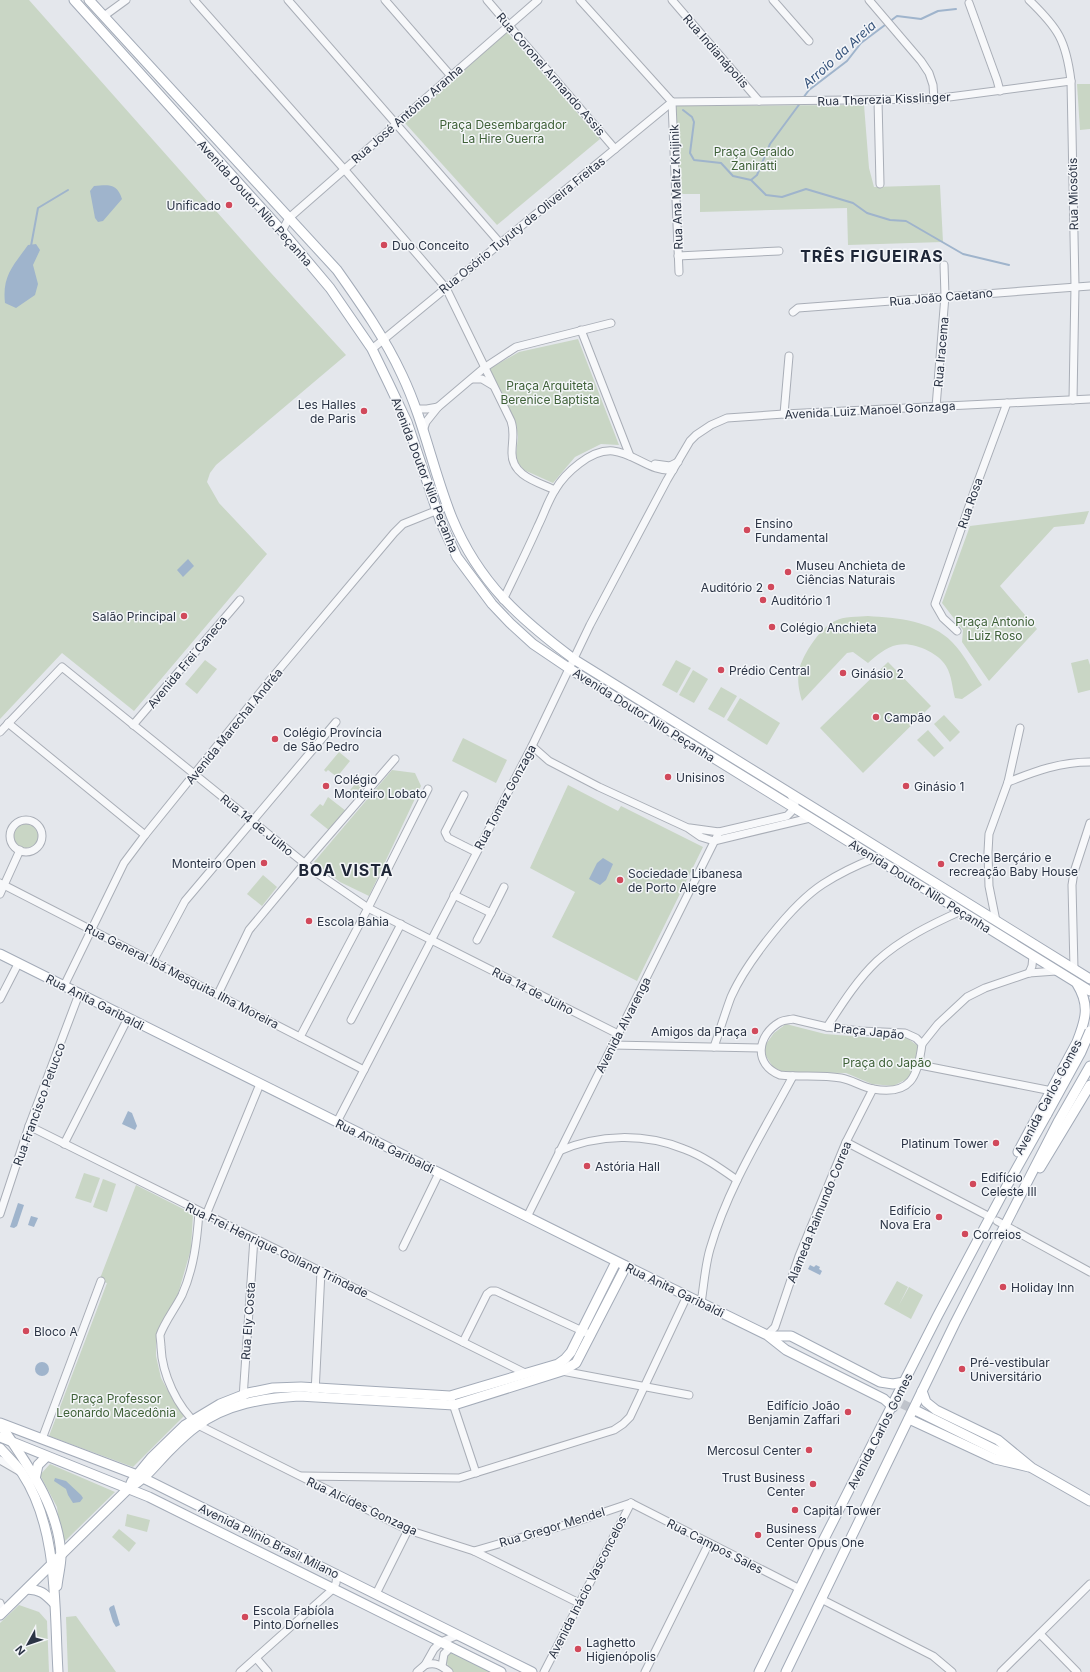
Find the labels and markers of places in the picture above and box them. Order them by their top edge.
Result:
place label: Unificado [166,198,221,213]
marker: Unificado [224,200,234,210]
place label: Duo Conceito [392,238,469,253]
marker: Duo Conceito [379,240,389,250]
place label: Les Halles de Paris [298,397,356,426]
marker: Les Halles de Paris [359,406,369,416]
place label: Ensino Fundamental [755,516,828,545]
marker: Ensino Fundamental [742,525,752,535]
place label: Museu Anchieta de Ciências Naturais [796,558,905,587]
marker: Museu Anchieta de Ciências Naturais [783,567,793,577]
place label: Auditório 2 [701,580,763,595]
marker: Auditório 2 [766,582,776,592]
place label: Auditório 1 [771,593,831,608]
marker: Auditório 1 [758,595,768,605]
place label: Salão Principal [92,609,176,624]
marker: Salão Principal [179,611,189,621]
place label: Colégio Anchieta [780,620,877,635]
marker: Colégio Anchieta [767,622,777,632]
place label: Prédio Central [729,663,810,678]
marker: Prédio Central [716,665,726,675]
place label: Ginásio 2 [851,666,904,681]
marker: Ginásio 2 [838,668,848,678]
place label: Campão [884,710,931,725]
marker: Campão [871,712,881,722]
place label: Colégio Província de São Pedro [283,725,382,754]
marker: Colégio Província de São Pedro [270,734,280,744]
place label: Unisinos [676,770,725,785]
place label: Colégio Monteiro Lobato [334,772,427,801]
marker: Unisinos [663,772,673,782]
place label: Ginásio 1 [914,779,964,794]
marker: Colégio Monteiro Lobato [321,781,331,791]
marker: Ginásio 1 [901,781,911,791]
place label: Creche Berçário e recreação Baby House [949,850,1078,879]
place label: Monteiro Open [172,856,256,871]
marker: Monteiro Open [259,858,269,868]
marker: Creche Berçário e recreação Baby House [936,859,946,869]
place label: Sociedade Libanesa de Porto Alegre [628,866,743,895]
marker: Sociedade Libanesa de Porto Alegre [615,875,625,885]
place label: Escola Bahia [317,914,389,929]
marker: Escola Bahia [304,916,314,926]
place label: Amigos da Praça [651,1024,747,1039]
marker: Amigos da Praça [750,1026,760,1036]
place label: Platinum Tower [901,1136,988,1151]
marker: Platinum Tower [991,1138,1001,1148]
place label: Astória Hall [595,1159,660,1174]
marker: Astória Hall [582,1161,592,1171]
place label: Edifício Celeste III [981,1170,1037,1199]
marker: Edifício Celeste III [968,1179,978,1189]
place label: Edifício Nova Era [880,1203,931,1232]
marker: Edifício Nova Era [934,1212,944,1222]
place label: Correios [973,1227,1021,1242]
marker: Correios [960,1229,970,1239]
place label: Holiday Inn [1011,1280,1074,1295]
marker: Holiday Inn [998,1282,1008,1292]
place label: Bloco A [34,1324,78,1339]
marker: Bloco A [21,1326,31,1336]
place label: Pré-vestibular Universitário [970,1355,1050,1384]
marker: Pré-vestibular Universitário [957,1364,967,1374]
place label: Edifício João Benjamin Zaffari [748,1398,840,1427]
marker: Edifício João Benjamin Zaffari [843,1407,853,1417]
place label: Mercosul Center [707,1443,801,1458]
marker: Mercosul Center [804,1445,814,1455]
place label: Trust Business Center [722,1470,805,1499]
marker: Trust Business Center [808,1479,818,1489]
place label: Capital Tower [803,1503,881,1518]
marker: Capital Tower [790,1505,800,1515]
place label: Business Center Opus One [766,1521,864,1550]
marker: Business Center Opus One [753,1530,763,1540]
place label: Escola Fabíola Pinto Dornelles [253,1603,339,1632]
marker: Escola Fabíola Pinto Dornelles [240,1612,250,1622]
place label: Laghetto Higienópolis [586,1635,656,1664]
marker: Laghetto Higienópolis [573,1644,583,1654]

